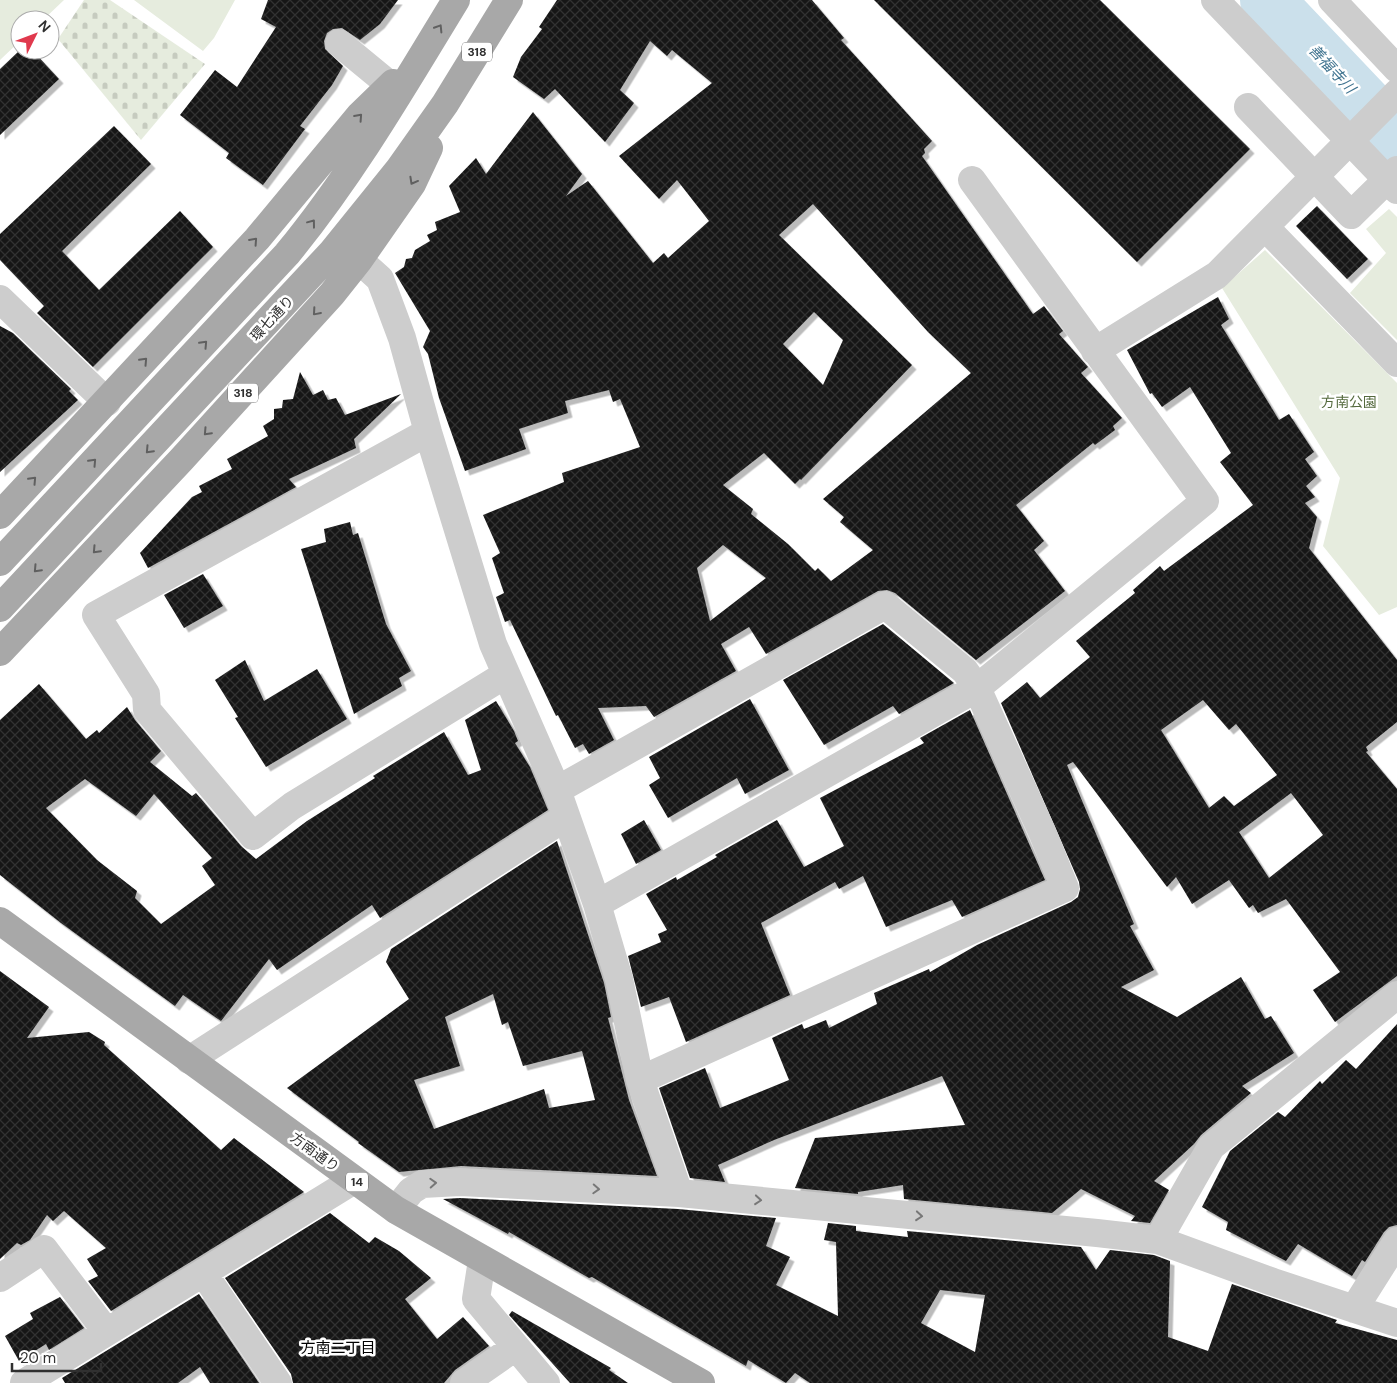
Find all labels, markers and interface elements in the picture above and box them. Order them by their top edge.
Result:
north arrow [10,10,60,60]
text: N [35,16,55,36]
one-way arrow [432,25,442,34]
water label: 善福寺川 [1304,40,1361,99]
road number: 318 [462,42,492,62]
one-way arrow [353,113,362,122]
one-way arrow [409,176,419,185]
one-way arrow [306,219,315,229]
one-way arrow [249,238,258,247]
street label: 環七通り [246,291,298,345]
one-way arrow [313,306,322,315]
one-way arrow [198,340,207,349]
one-way arrow [139,358,148,367]
road number: 318 [228,383,258,402]
park label: 方南公園 [1321,393,1377,411]
one-way arrow [204,426,213,435]
one-way arrow [146,444,155,453]
one-way arrow [87,459,96,468]
one-way arrow [27,476,36,485]
one-way arrow [93,545,102,554]
one-way arrow [34,563,43,572]
street label: 方南通り [287,1128,343,1176]
road number: 14 [346,1172,368,1192]
one-way arrow [430,1178,438,1189]
one-way arrow [592,1183,600,1194]
one-way arrow [754,1194,762,1205]
one-way arrow [916,1211,924,1222]
district label: 方南二丁目 [300,1338,376,1358]
scale bar [12,1340,101,1372]
text: 20 m [20,1348,56,1368]

